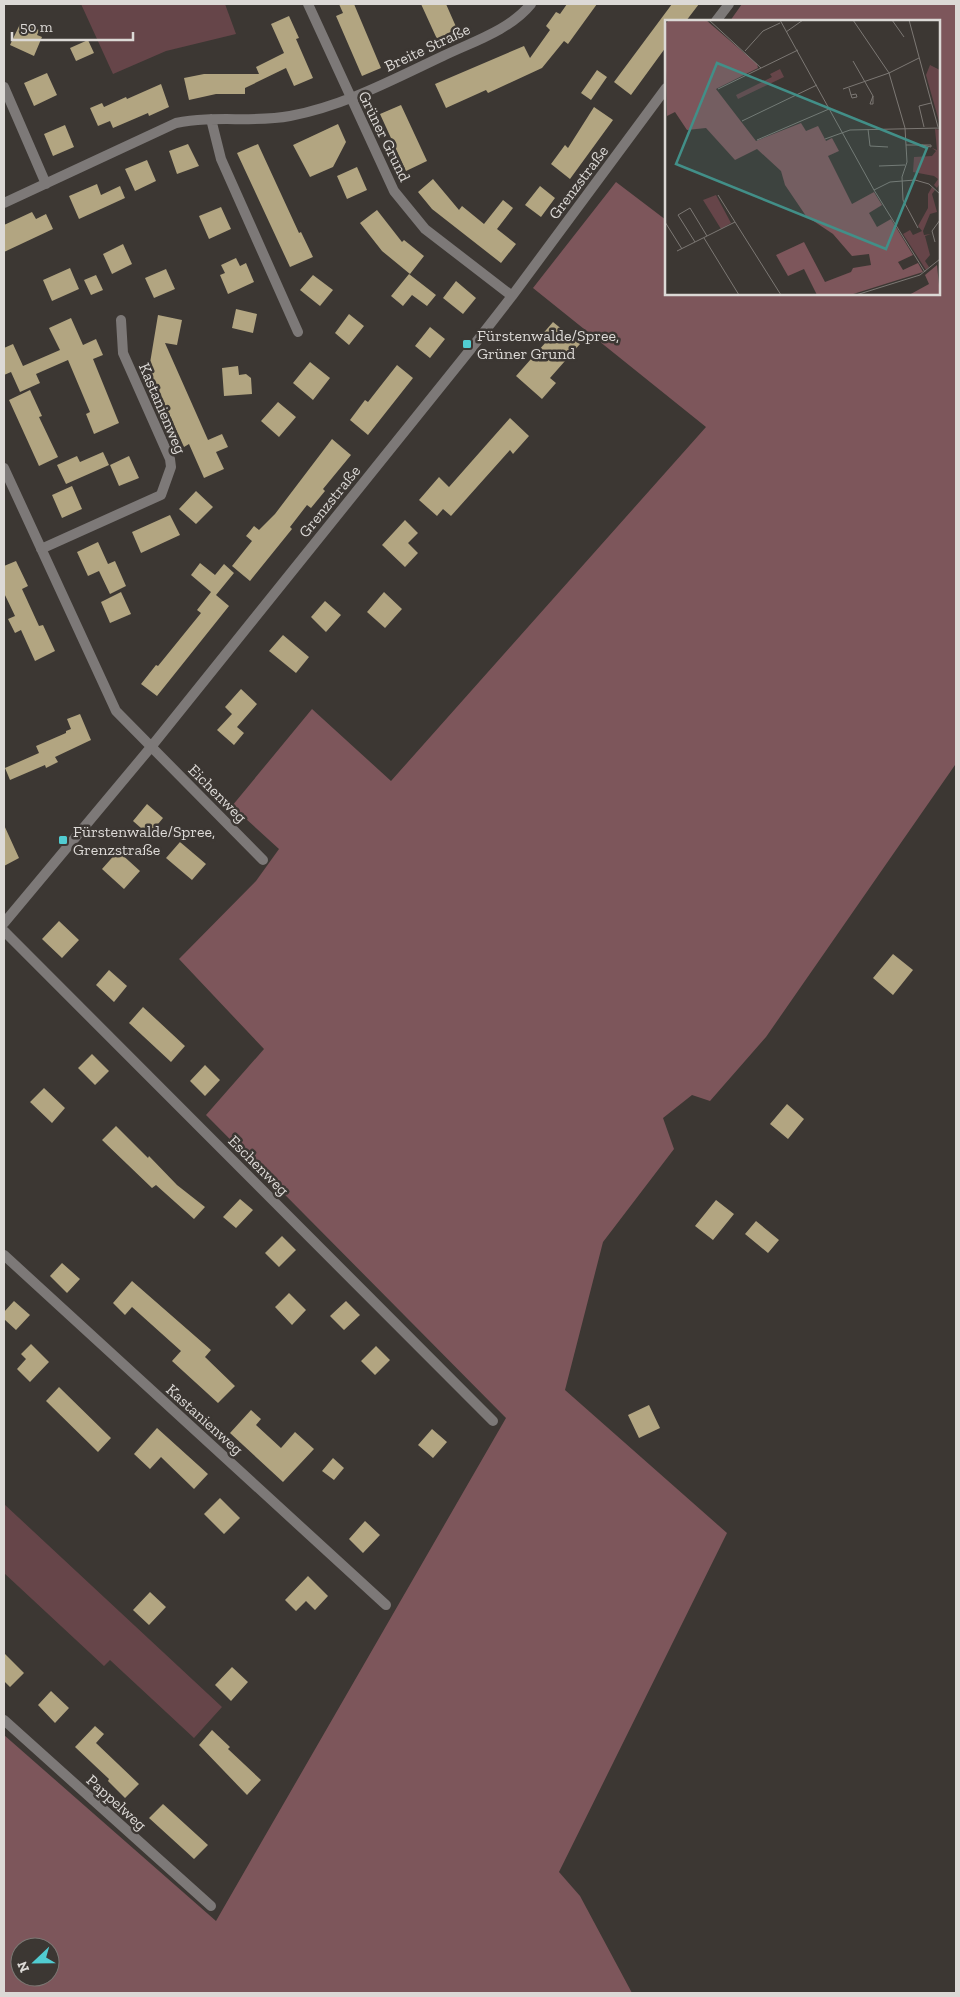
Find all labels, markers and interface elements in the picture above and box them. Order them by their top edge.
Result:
scale bar [12,10,134,42]
text: 50 m [20,18,53,36]
street label: Breite Straße [381,19,473,76]
inset map [665,20,940,295]
street label: Grüner Grund [354,88,415,185]
street label: Grenzstraße [545,142,612,223]
place label: Fürstenwalde/Spree, Grüner Grund [477,326,619,363]
marker: Fürstenwalde/Spree, Grüner Grund [461,338,473,350]
street label: Kastanienweg [135,360,190,457]
street label: Grenzstraße [295,461,364,541]
street label: Eichenweg [184,760,251,827]
place label: Fürstenwalde/Spree, Grenzstraße [73,822,215,859]
marker: Fürstenwalde/Spree, Grenzstraße [57,834,69,846]
street label: Eschenweg [225,1131,293,1200]
street label: Kastanienweg [162,1380,247,1459]
street label: Pappelweg [83,1770,151,1834]
north arrow [10,1937,60,1987]
text: N [13,1958,33,1975]

